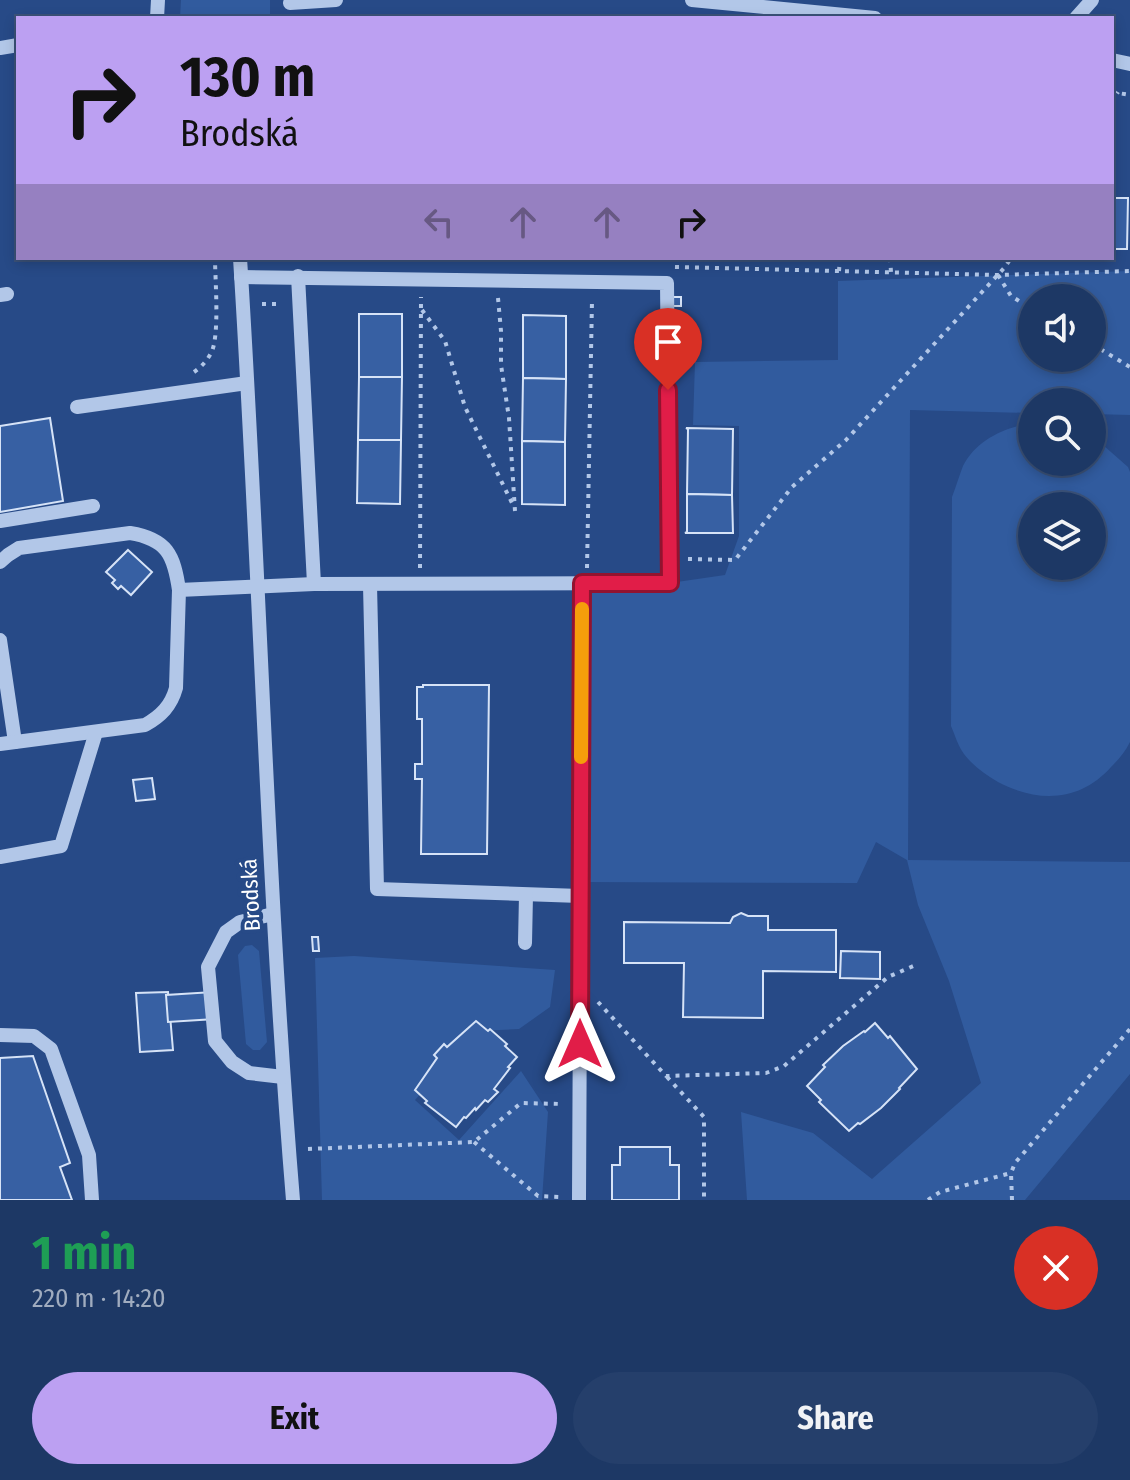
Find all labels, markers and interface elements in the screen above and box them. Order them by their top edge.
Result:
text: 130 m [180,44,315,111]
icon: right [48,48,152,152]
text: Brodská [180,112,299,156]
icon: left [417,200,461,244]
icon: ahead [501,200,545,244]
icon: ahead [585,200,629,244]
icon: right [669,200,713,244]
map controls [1018,284,1106,580]
button: sound [1018,284,1106,372]
pin [634,308,702,390]
icon: arrive [646,320,690,364]
button: search [1018,388,1106,476]
button: layers [1018,492,1106,580]
street label: Brodská [235,858,266,932]
position arrow [538,1002,622,1086]
text: 1 min [32,1224,137,1282]
button: close [1014,1226,1098,1310]
text: 220 m · 14:20 [32,1283,166,1314]
button: Exit [32,1372,557,1464]
button: Share [573,1372,1098,1464]

